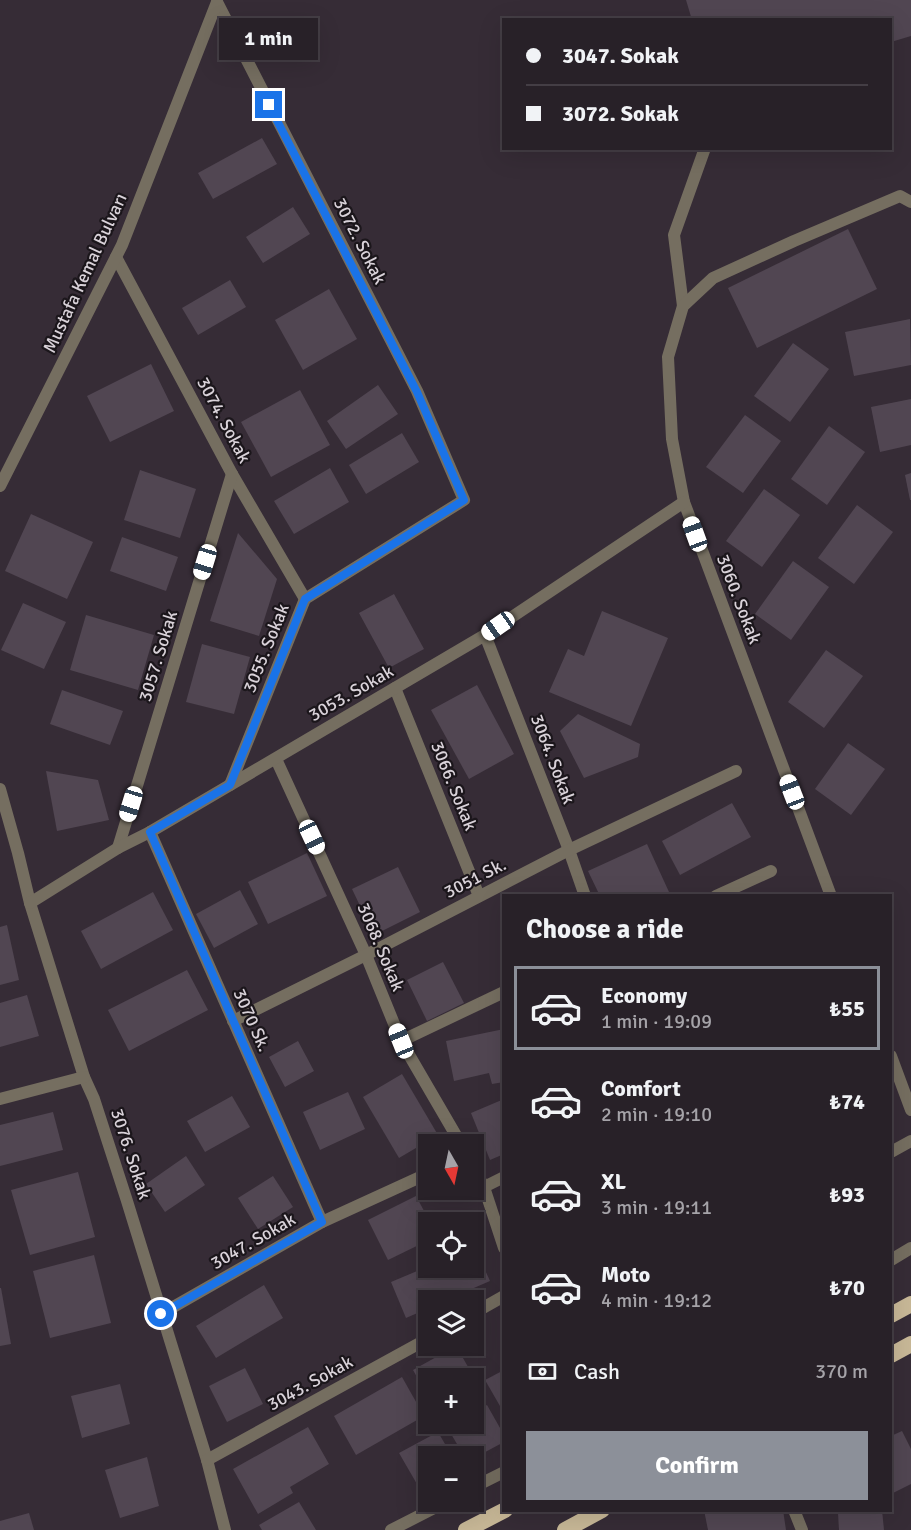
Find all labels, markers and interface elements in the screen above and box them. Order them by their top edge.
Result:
callout: 1 min [220,18,318,60]
text: 1 min [244,26,293,51]
text: 3047. Sokak [562,42,679,69]
route end [255,91,282,118]
text: 3072. Sokak [562,100,679,127]
street label: Mustafa Kemal Bulvarı [38,190,132,356]
street label: 3072. Sokak [329,194,391,288]
street label: 3074. Sokak [192,373,256,467]
car [680,514,710,554]
car [191,542,219,582]
street label: 3060. Sokak [712,551,766,647]
street label: 3055. Sokak [238,600,294,696]
street label: 3057. Sokak [134,608,182,704]
car [478,608,518,644]
street label: 3053. Sokak [305,660,397,726]
street label: 3064. Sokak [526,711,580,807]
street label: 3066. Sokak [426,738,482,834]
car [777,772,807,812]
car [117,784,145,824]
car [296,817,328,857]
street label: 3051 Sk. [440,853,510,903]
street label: 3068. Sokak [352,899,410,995]
text: Choose a ride [526,913,684,946]
icon: car [529,981,583,1035]
text: Economy [601,982,687,1009]
street label: 3070 Sk. [228,985,276,1055]
text: ₺55 [829,995,865,1022]
text: 1 min · 19:09 [601,1009,712,1034]
car [386,1021,416,1061]
icon: car [529,1074,583,1128]
text: Comfort [601,1075,681,1102]
text: ₺74 [829,1088,865,1115]
text: 2 min · 19:10 [601,1102,712,1127]
street label: 3076. Sokak [106,1106,156,1202]
north arrow [418,1134,484,1200]
map controls [418,1134,484,1512]
icon: car [529,1167,583,1221]
text: XL [601,1168,626,1195]
text: ₺93 [829,1181,865,1208]
text: 3 min · 19:11 [601,1195,712,1220]
street label: 3047. Sokak [207,1208,299,1274]
button: locate [418,1212,484,1278]
icon: car [529,1260,583,1314]
text: Moto [601,1261,650,1288]
text: ₺70 [829,1274,865,1301]
text: 4 min · 19:12 [601,1288,712,1313]
button: layers [418,1290,484,1356]
route start [147,1300,174,1327]
street label: 3043. Sokak [264,1351,356,1415]
icon: cash [526,1355,559,1388]
text: Cash [574,1358,620,1385]
text: 370 m [815,1359,868,1384]
button: + [418,1368,484,1434]
button: Confirm [526,1431,868,1500]
button: − [418,1446,484,1512]

